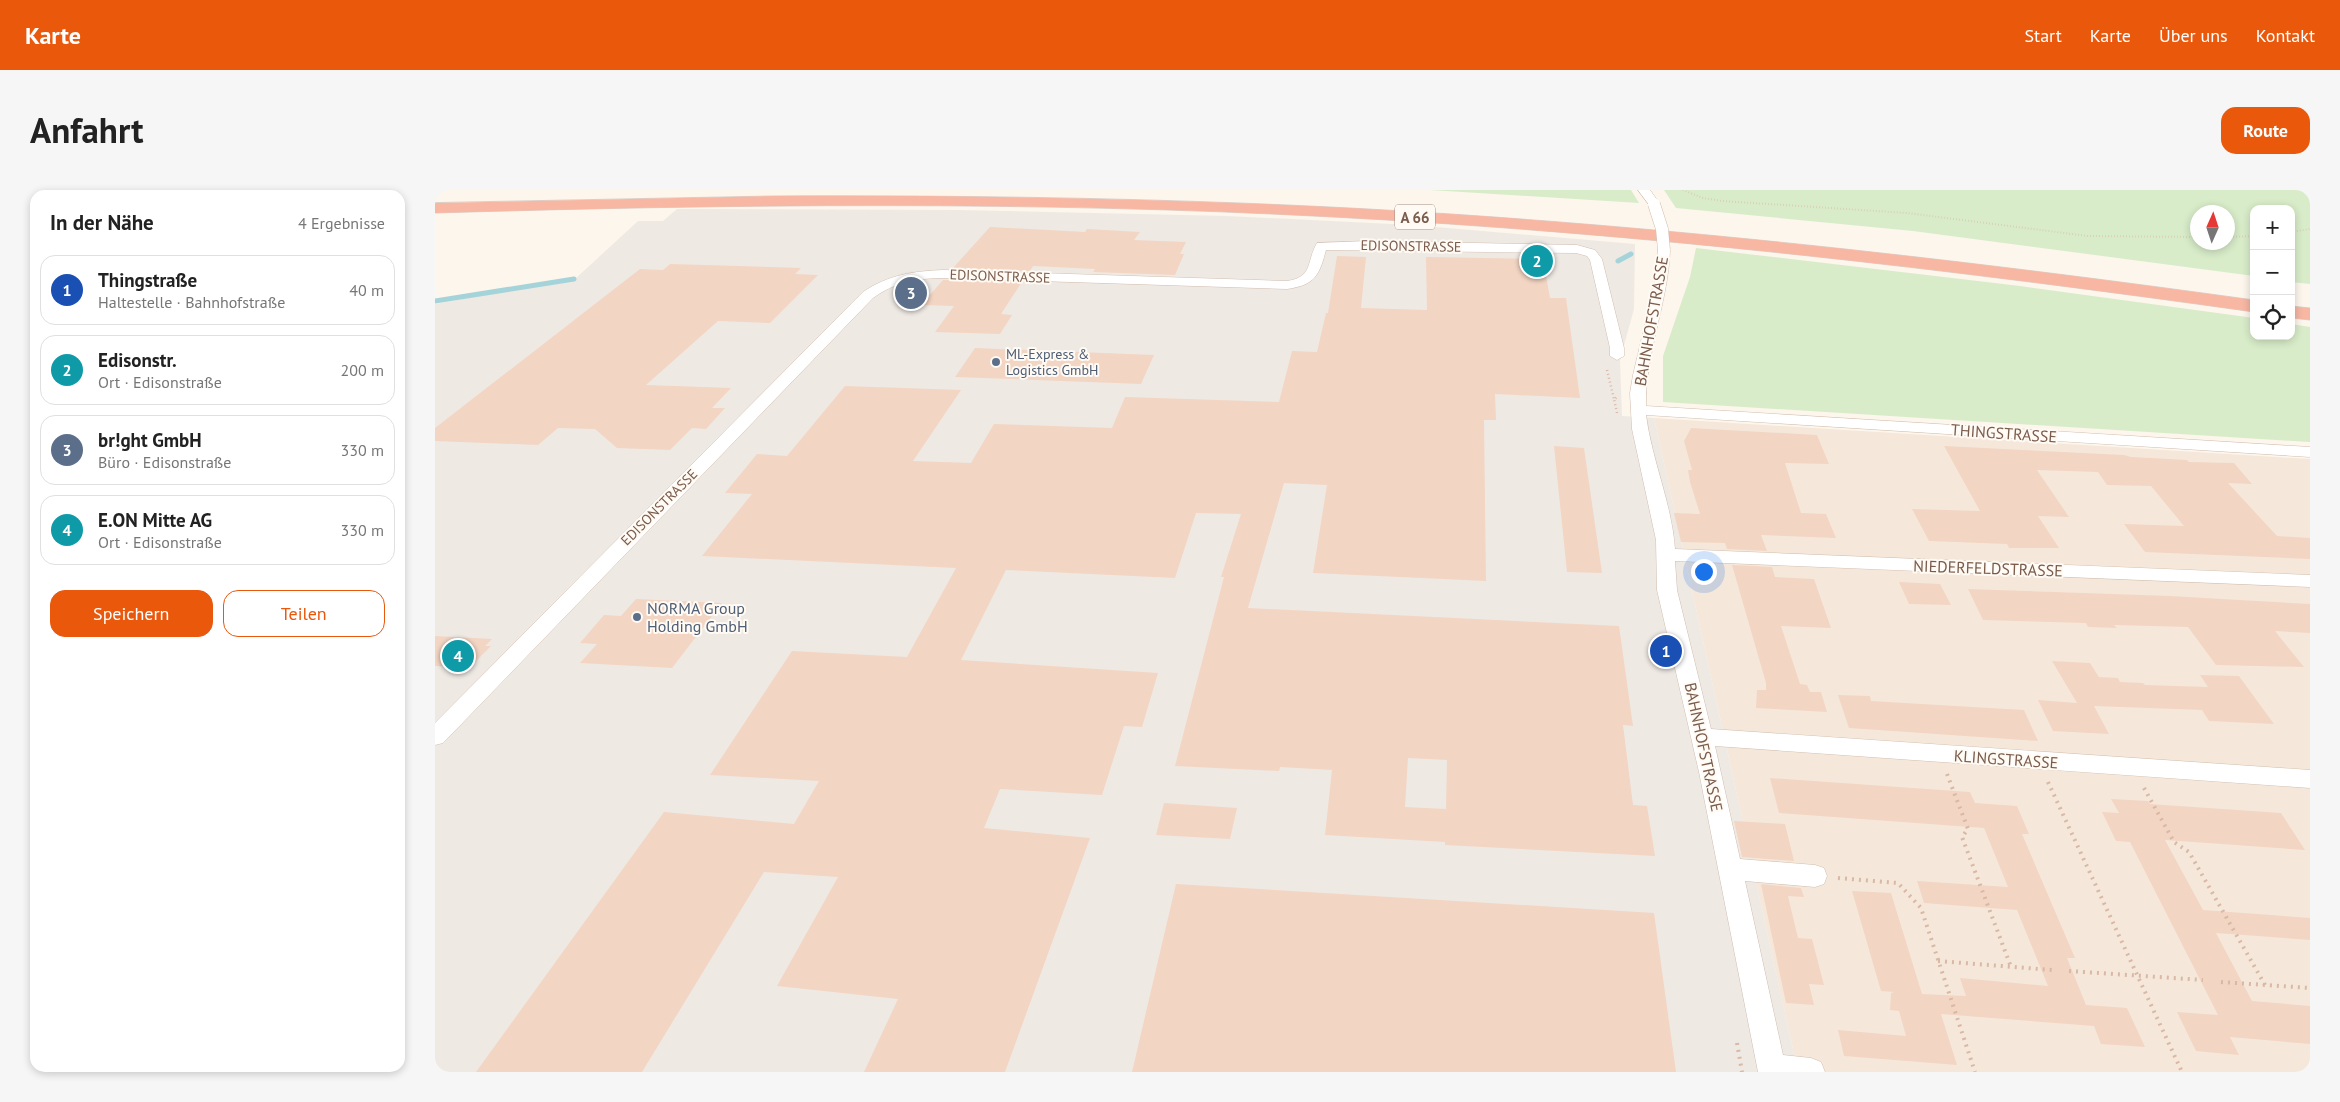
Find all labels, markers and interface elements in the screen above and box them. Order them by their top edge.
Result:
text: Karte [25,20,81,51]
text: Start [2024,24,2062,47]
text: Karte [2090,24,2131,47]
text: Über uns [2159,24,2228,47]
text: Kontakt [2256,24,2315,47]
text: Anfahrt [30,107,143,153]
button: Route [2221,107,2310,154]
road number: A 66 [1395,205,1435,230]
north arrow [2190,205,2235,250]
map controls [2250,205,2295,340]
button: + [2250,205,2295,250]
text: In der Nähe [50,209,154,236]
text: 4 Ergebnisse [298,213,385,233]
street label: EDISONSTRASSE [1360,236,1462,256]
pin: 2 [1521,242,1553,280]
button: − [2250,250,2295,295]
street label: BAHNHOFSTRASSE [1630,254,1672,388]
street label: EDISONSTRASSE [949,265,1051,287]
text: Thingstraße [98,268,197,292]
pin: 3 [895,274,927,312]
text: 1 [62,280,72,300]
text: 40 m [349,280,384,300]
text: Haltestelle · Bahnhofstraße [98,292,285,312]
button: locate [2250,295,2295,340]
place label: ML-Express & Logistics GmbH [1006,345,1098,379]
text: Edisonstr. [98,348,177,372]
marker: ML-Express & Logistics GmbH [990,356,1002,368]
text: 2 [62,360,72,380]
text: 200 m [341,360,384,380]
text: Ort · Edisonstraße [98,372,222,392]
street label: THINGSTRASSE [1950,419,2058,447]
text: br!ght GmbH [98,428,202,452]
text: 3 [62,440,72,460]
text: 330 m [341,440,384,460]
text: Büro · Edisonstraße [98,452,231,472]
street label: EDISONSTRASSE [617,465,701,549]
text: E.ON Mitte AG [98,508,212,532]
text: 4 [62,520,72,540]
text: 330 m [341,520,384,540]
text: Ort · Edisonstraße [98,532,222,552]
street label: NIEDERFELDSTRASSE [1913,555,2063,581]
your location [1691,559,1717,585]
button: Speichern [50,590,213,637]
button: Teilen [223,590,385,637]
place label: NORMA Group Holding GmbH [647,598,748,636]
marker: NORMA Group Holding GmbH [631,611,643,623]
pin: 1 [1650,632,1682,670]
pin: 4 [442,637,474,675]
street label: BAHNHOFSTRASSE [1681,681,1727,813]
street label: KLINGSTRASSE [1953,745,2059,773]

